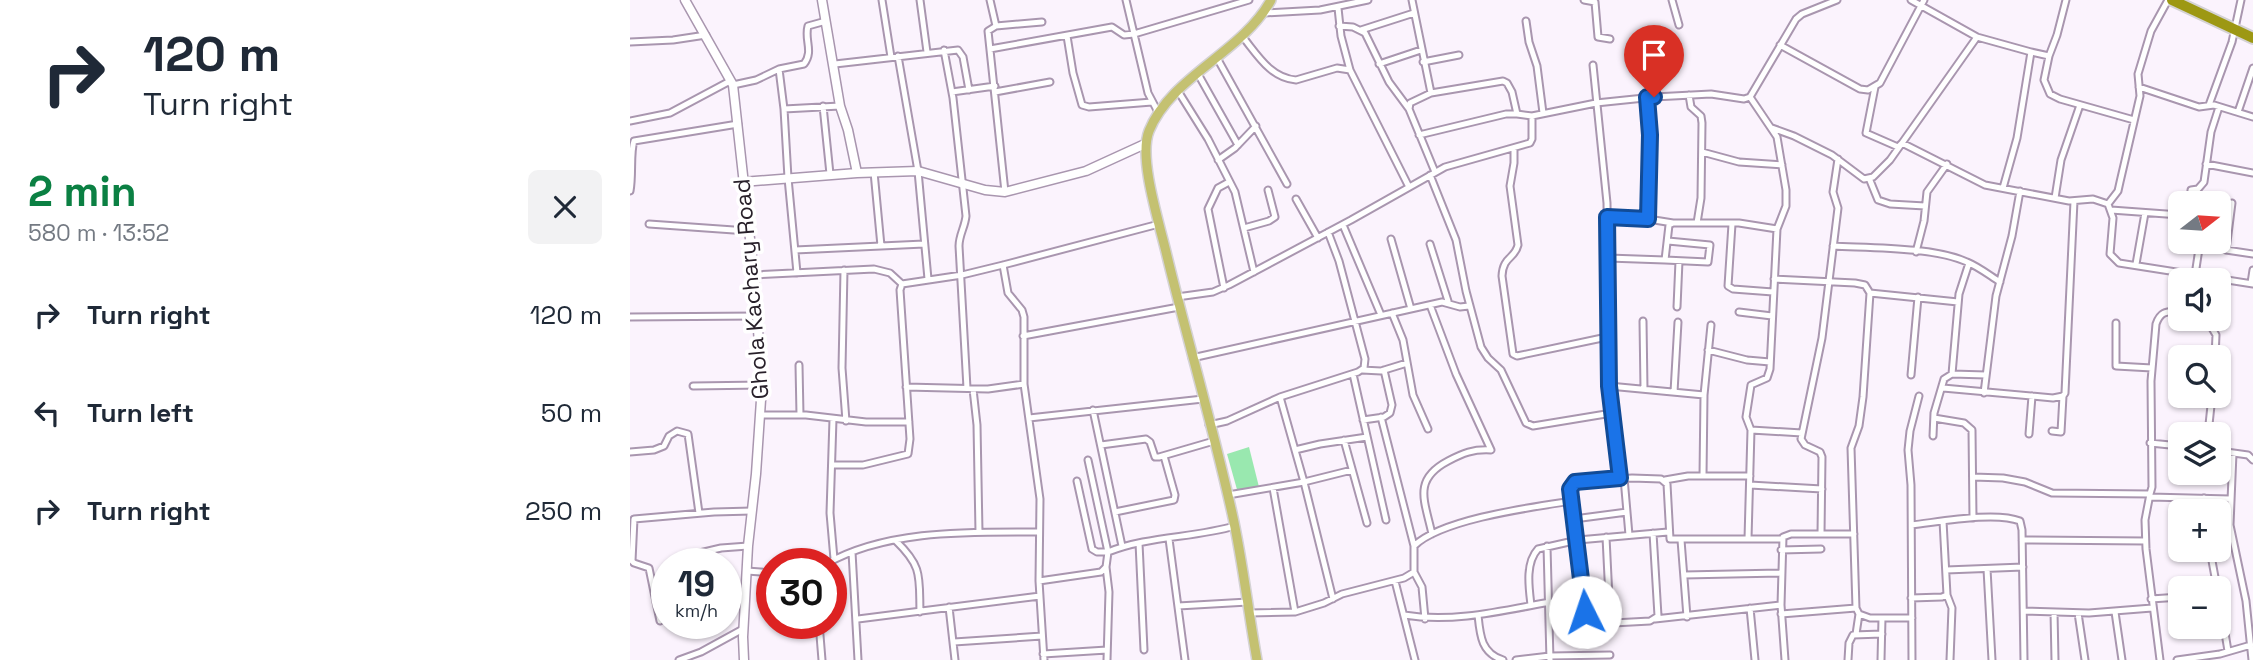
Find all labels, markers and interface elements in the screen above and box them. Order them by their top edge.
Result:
text: 120 m [143,23,280,85]
pin [1624,25,1684,97]
icon: right [28,28,119,119]
icon: arrive [1635,36,1673,74]
text: Turn right [143,84,293,124]
text: 2 min [28,165,137,218]
button: close [528,170,602,244]
street label: Ghola Kachary Road [726,177,776,401]
north arrow [2168,191,2231,254]
map controls [2168,191,2231,639]
text: 580 m · 13:52 [28,218,169,248]
button: sound [2168,268,2231,331]
icon: right [28,296,66,334]
text: Turn right [87,298,211,332]
text: 120 m [530,298,602,332]
button: search [2168,345,2231,408]
icon: left [28,394,66,432]
text: Turn left [87,396,194,430]
text: 50 m [541,396,602,430]
button: layers [2168,422,2231,485]
icon: right [28,492,66,530]
text: Turn right [87,494,211,528]
text: 250 m [525,494,602,528]
button: + [2168,499,2231,562]
speed limit sign: 30 [756,548,847,639]
text: 19 [678,562,715,606]
position arrow [1548,575,1622,649]
button: − [2168,576,2231,639]
text: km/h [675,599,718,622]

